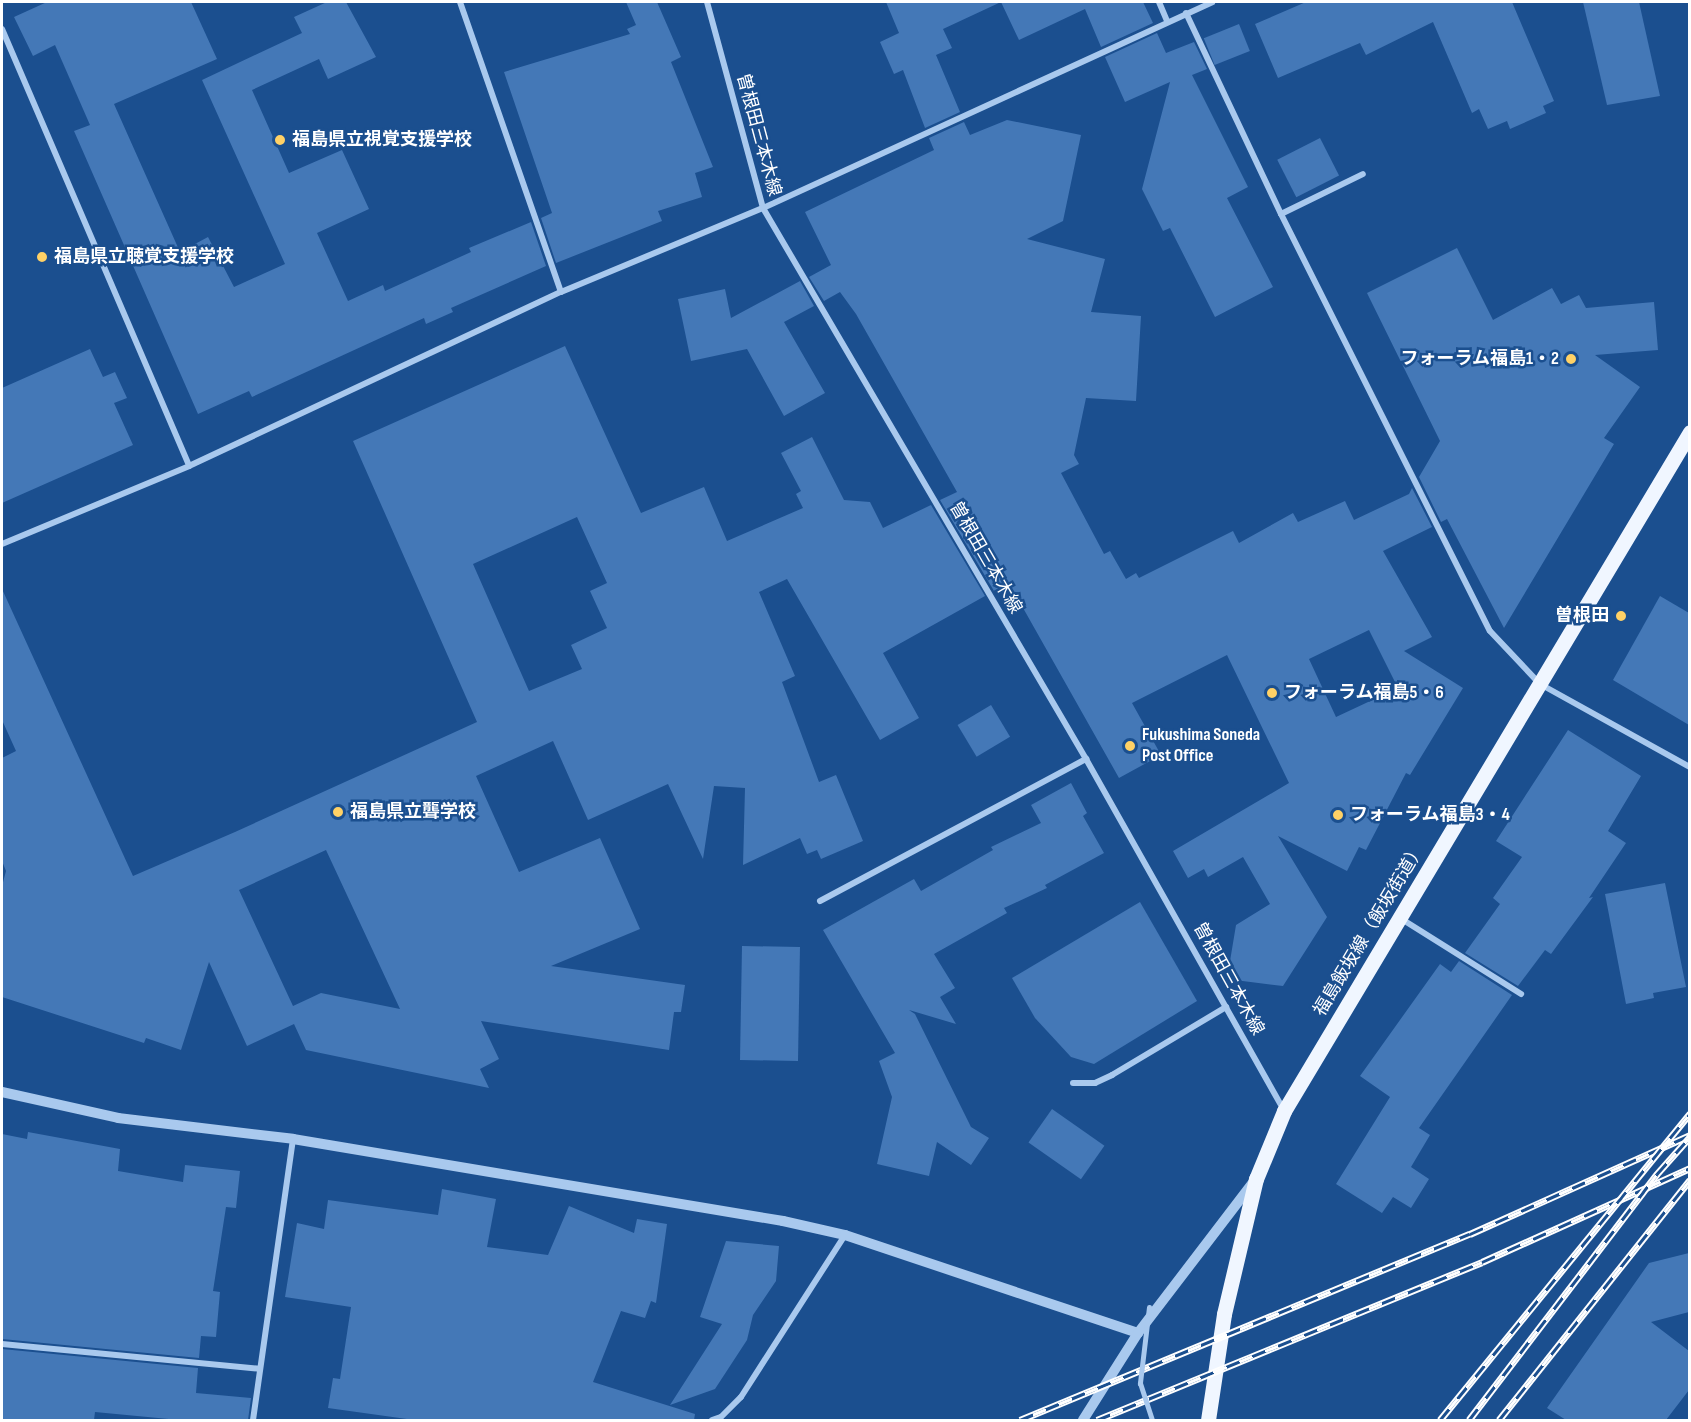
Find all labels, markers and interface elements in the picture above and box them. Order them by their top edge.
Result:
street label: 曽根田三本木線 [731,71,785,199]
place label: 福島県立視覚支援学校 [292,129,472,151]
marker: 福島県立視覚支援学校 [273,133,287,147]
place label: 福島県立聴覚支援学校 [54,246,234,268]
marker: 福島県立聴覚支援学校 [35,250,49,264]
place label: フォーラム福島1・2 [1400,348,1559,370]
marker: フォーラム福島1・2 [1564,352,1578,366]
street label: 曽根田三本木線 [944,498,1026,618]
place label: 曽根田 [1555,605,1609,627]
marker: 曽根田 [1614,609,1628,623]
place label: フォーラム福島5・6 [1284,682,1444,704]
marker: フォーラム福島5・6 [1265,686,1279,700]
place label: Fukushima Soneda Post Office [1142,725,1260,768]
marker: Fukushima Soneda Post Office [1123,739,1137,753]
place label: 福島県立聾学校 [350,801,476,823]
place label: フォーラム福島3・4 [1350,804,1510,826]
marker: 福島県立聾学校 [331,805,345,819]
marker: フォーラム福島3・4 [1331,808,1345,822]
street label: 福島飯坂線（飯坂街道） [1310,840,1430,1020]
street label: 曽根田三本木線 [1188,919,1268,1039]

